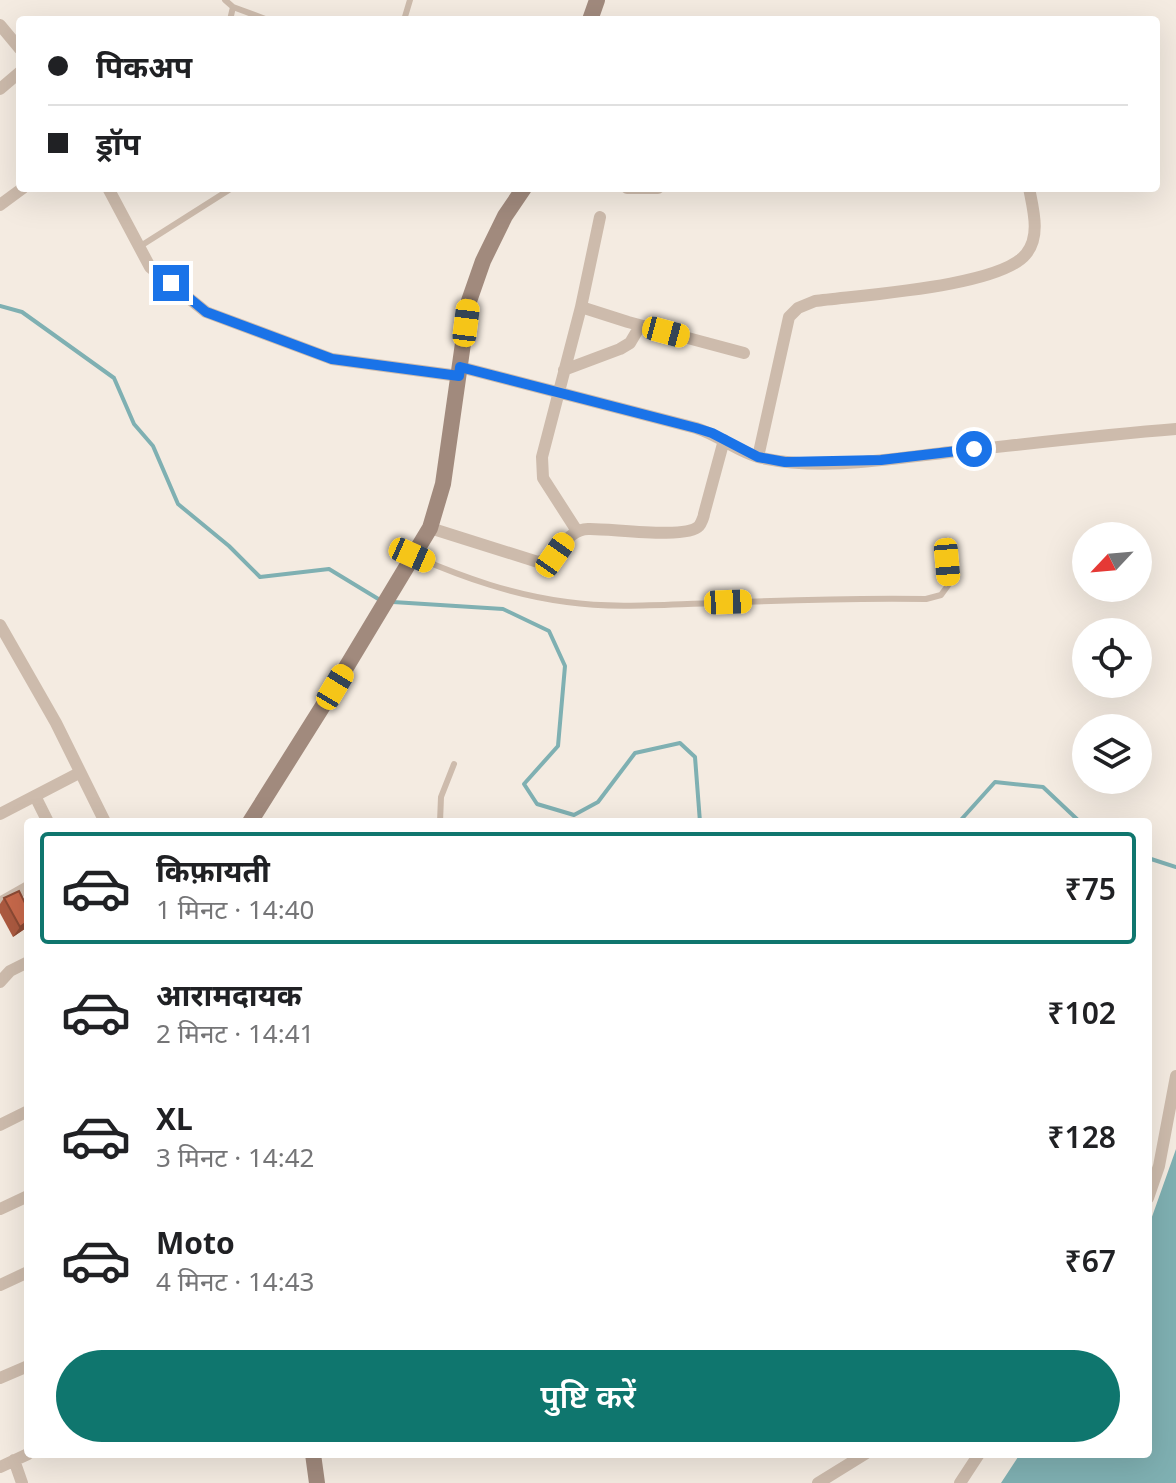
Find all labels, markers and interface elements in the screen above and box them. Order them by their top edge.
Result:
text: पिकअप [96,46,192,87]
text: ड्रॉप [96,123,140,164]
route end [153,265,189,301]
car [451,298,481,348]
car [640,314,692,350]
route start [956,431,992,467]
north arrow [1072,522,1152,602]
map controls [1072,522,1152,794]
car [531,528,579,582]
car [385,534,439,576]
car [933,537,961,587]
car [704,589,752,615]
button: locate [1072,618,1152,698]
car [312,660,358,714]
button: layers [1072,714,1152,794]
text: किफ़ायती [156,850,270,891]
icon: car [60,852,132,924]
text: ₹75 [1065,868,1116,909]
text: 1 मिनट · 14:40 [156,891,314,927]
text: आरामदायक [156,974,302,1015]
icon: car [60,976,132,1048]
text: ₹102 [1047,992,1116,1033]
text: 2 मिनट · 14:41 [156,1015,314,1051]
text: XL [156,1098,193,1139]
icon: car [60,1100,132,1172]
text: ₹128 [1047,1116,1116,1157]
text: 3 मिनट · 14:42 [156,1139,314,1175]
text: Moto [156,1222,235,1263]
icon: car [60,1224,132,1296]
text: ₹67 [1065,1240,1116,1281]
text: 4 मिनट · 14:43 [156,1263,314,1299]
button: पुष्टि करें [56,1350,1120,1442]

